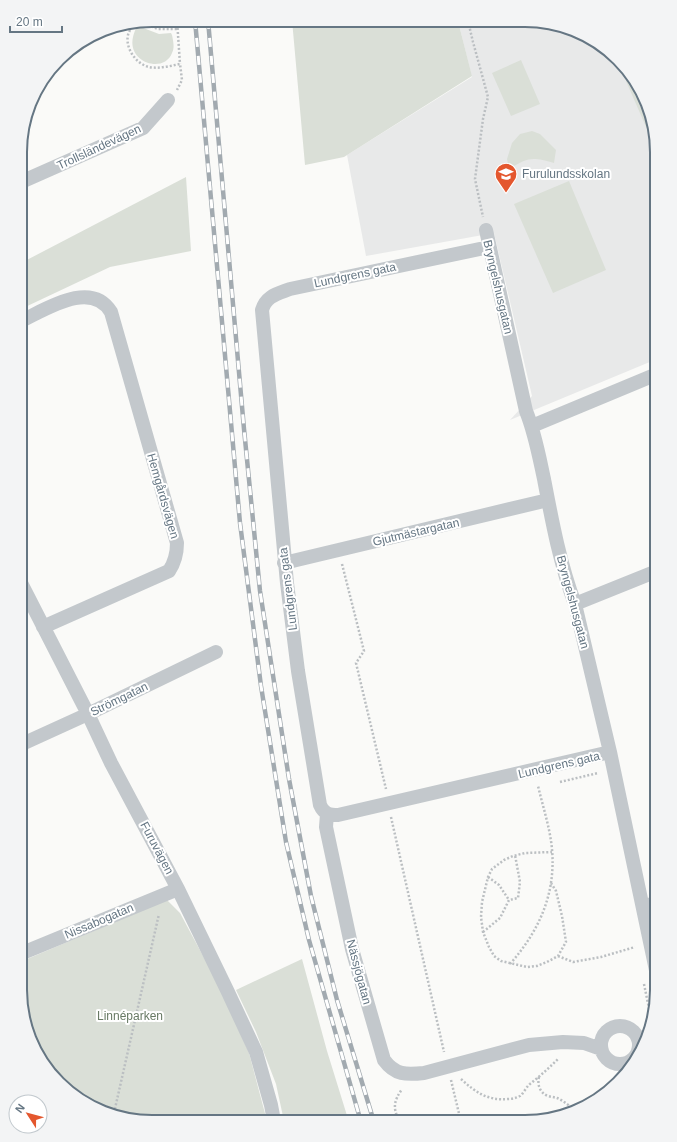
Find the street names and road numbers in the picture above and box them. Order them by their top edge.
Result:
street label: Trollsländevägen [55,121,143,173]
street label: Bryngelshusgatan [480,239,516,335]
street label: Lundgrens gata [313,259,398,291]
street label: Hemgårdsvägen [144,452,182,540]
street label: Gjutmästargatan [371,515,461,549]
street label: Lundgrens gata [276,546,300,631]
street label: Bryngelshusgatan [554,554,592,650]
street label: Strömgatan [88,679,150,719]
street label: Lundgrens gata [517,749,602,781]
street label: Furuvägen [137,819,177,877]
street label: Nissabogatan [62,900,136,942]
street label: Nässjögatan [344,938,374,1006]

